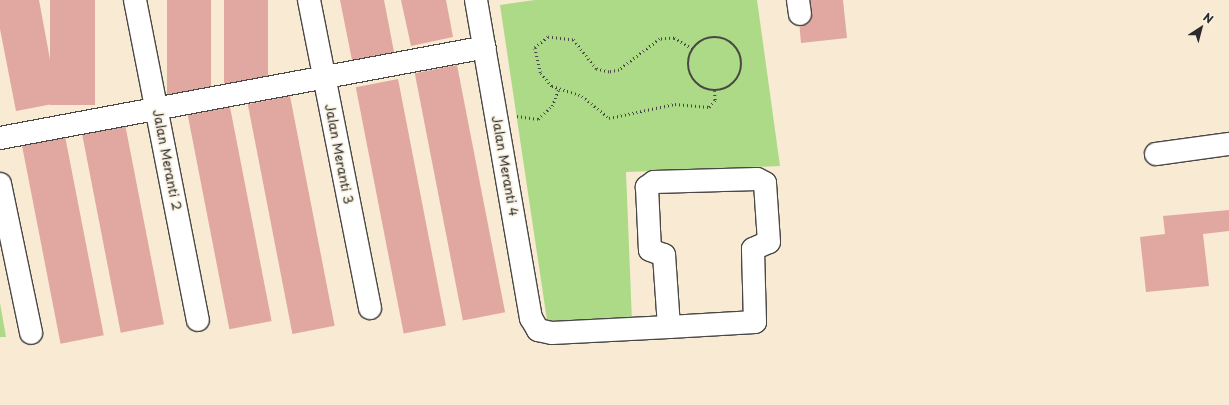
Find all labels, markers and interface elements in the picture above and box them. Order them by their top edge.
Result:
north arrow [1181,8,1221,48]
text: N [1200,8,1217,27]
street label: Jalan Meranti 3 [322,103,356,205]
street label: Jalan Meranti 2 [150,108,184,212]
street label: Jalan Meranti 4 [488,115,522,217]

